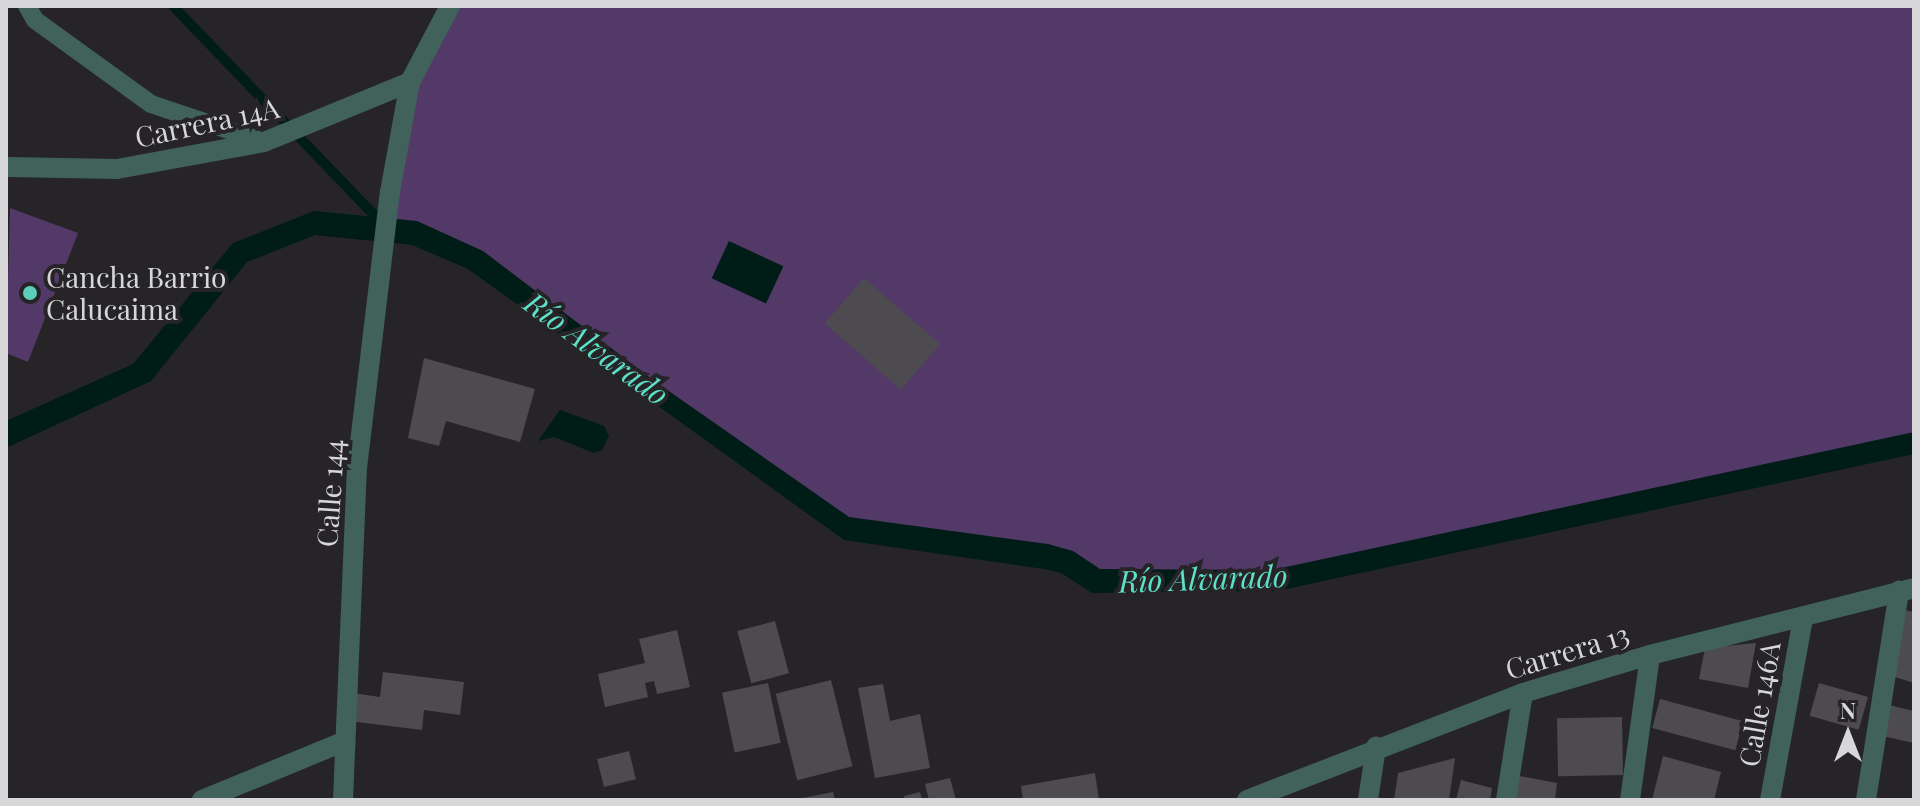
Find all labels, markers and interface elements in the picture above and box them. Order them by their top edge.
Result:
street label: Carrera 14A [132,90,282,154]
place label: Cancha Barrio Calucaima [46,260,227,326]
marker: Cancha Barrio Calucaima [21,284,39,302]
water label: Río Alvarado [518,284,676,412]
street label: Calle 144 [309,438,351,548]
water label: Río Alvarado [1118,557,1288,599]
street label: Carrera 13 [1501,616,1633,686]
street label: Calle 146A [1731,639,1787,769]
north arrow [1808,694,1888,774]
text: N [1840,695,1856,725]

